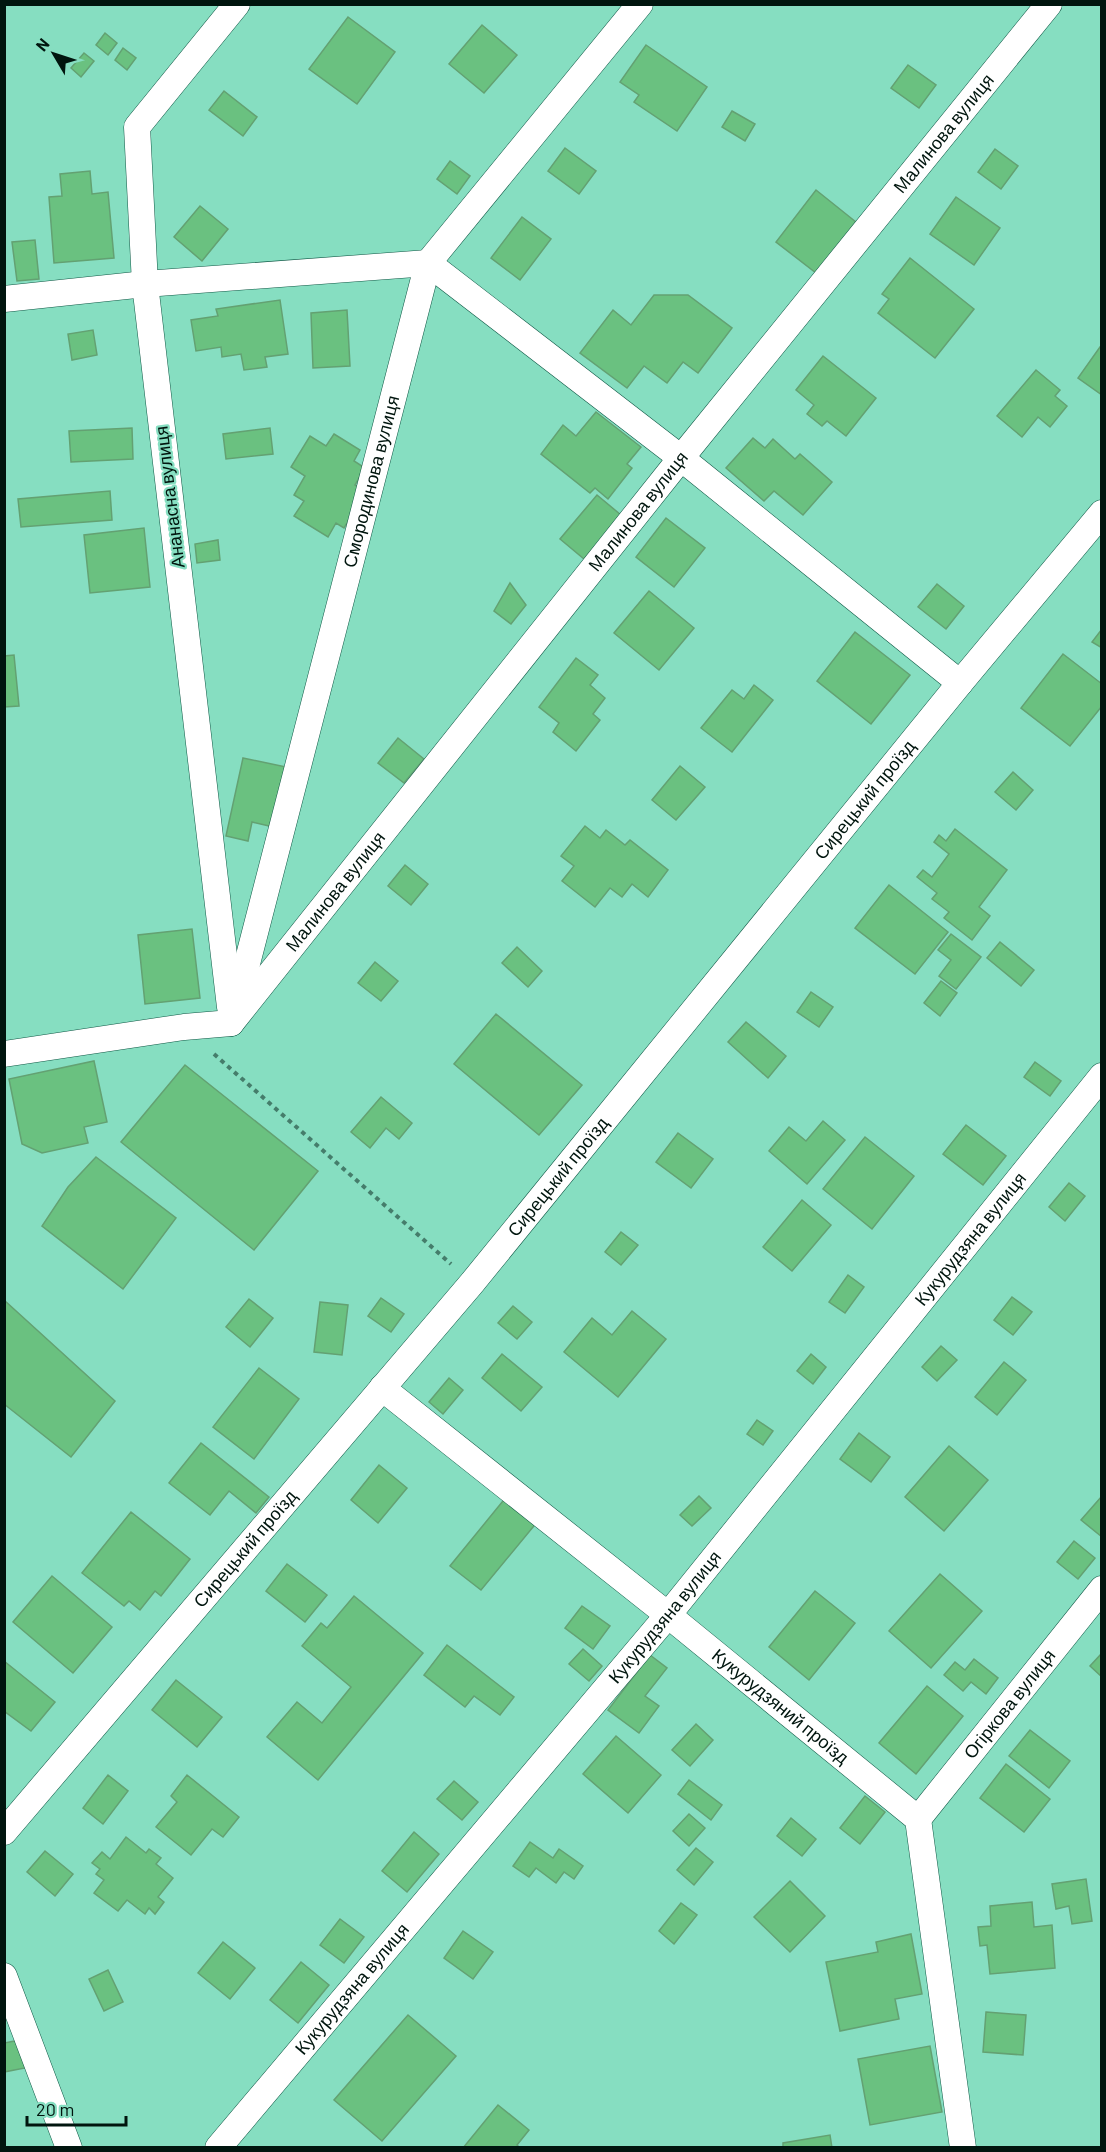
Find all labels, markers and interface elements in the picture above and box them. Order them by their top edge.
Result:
north arrow [24,24,84,84]
text: N [31,34,53,54]
street label: Малинова вулиця [888,69,998,197]
street label: Смородинова вулиця [338,393,403,570]
street label: Ананасна вулиця [149,425,189,569]
street label: Малинова вулиця [583,446,692,575]
street label: Сирецький проїзд [809,735,919,864]
street label: Малинова вулиця [280,827,389,955]
street label: Сирецький проїзд [502,1112,613,1241]
street label: Кукурудзяна вулиця [909,1167,1030,1310]
street label: Сирецький проїзд [188,1485,301,1612]
street label: Кукурудзяна вулиця [603,1546,725,1687]
street label: Кукурудзяний проїзд [708,1644,854,1768]
street label: Огіркова вулиця [959,1644,1060,1763]
street label: Кукурудзяна вулиця [290,1918,413,2059]
scale bar [27,2089,126,2127]
text: 20 m [36,2098,74,2120]

